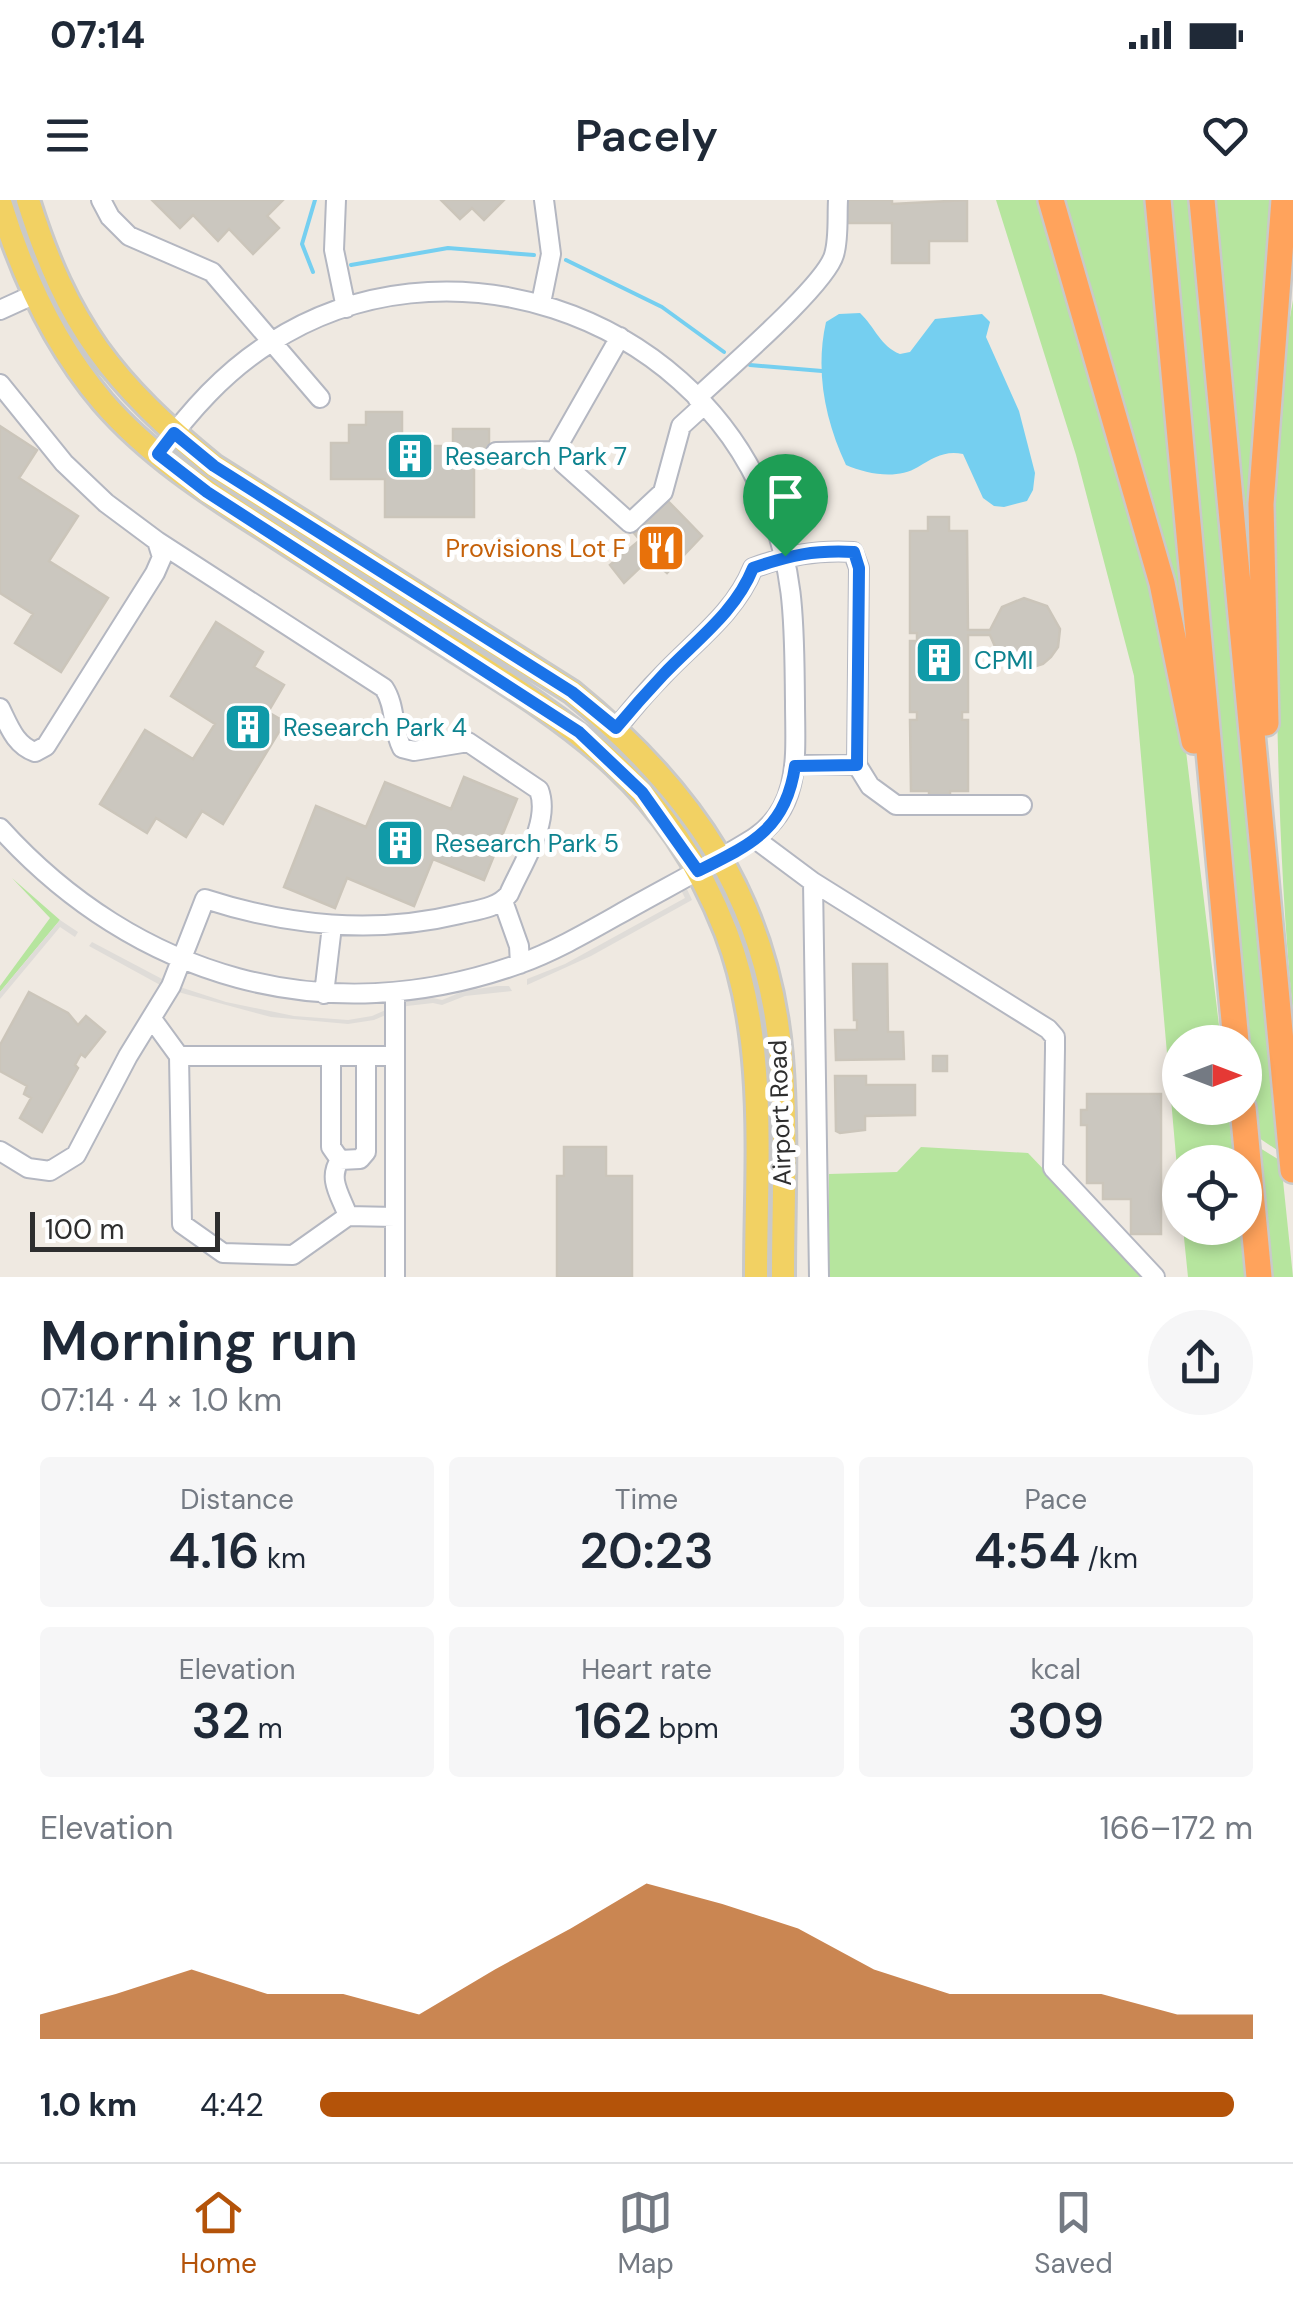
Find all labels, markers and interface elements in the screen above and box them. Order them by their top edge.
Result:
text: 07:14 [50,10,145,60]
text: Pacely [575,106,718,165]
icon: menu [40,108,95,163]
icon: heart [1198,108,1253,163]
building icon: Research Park 7 [384,430,436,482]
place label: Research Park 7 [445,440,627,473]
pin [743,454,828,557]
icon: arrive [758,469,813,524]
restaurant icon: Provisions Lot F [635,522,687,574]
place label: Provisions Lot F [446,532,626,565]
building icon: CPMI [913,634,965,686]
place label: CPMI [974,644,1033,677]
building icon: Research Park 4 [222,701,274,753]
place label: Research Park 4 [283,711,467,744]
building icon: Research Park 5 [374,817,426,869]
place label: Research Park 5 [435,827,619,860]
north arrow [1162,1025,1262,1125]
map controls [1162,1025,1262,1245]
street label: Airport Road [761,1039,799,1187]
button: locate [1162,1145,1262,1245]
scale bar [30,1207,220,1252]
text: 100 m [45,1211,124,1248]
text: Morning run [40,1305,358,1377]
button: share [1148,1310,1253,1415]
text: 07:14 · 4 × 1.0 km [40,1379,282,1421]
text: Distance [180,1481,294,1518]
text: Time [615,1481,678,1518]
text: Pace [1024,1481,1087,1518]
text: 4.16 [168,1518,260,1584]
text: 20:23 [579,1518,714,1584]
text: 4:54 [974,1518,1080,1584]
text: km [260,1540,306,1577]
text: /km [1080,1540,1138,1577]
text: Elevation [179,1651,296,1688]
text: Heart rate [581,1651,712,1688]
text: kcal [1031,1651,1081,1688]
text: 32 [192,1688,250,1754]
text: 162 [574,1688,651,1754]
text: 309 [1008,1688,1104,1754]
text: m [250,1710,283,1747]
text: bpm [651,1710,719,1747]
text: Elevation [40,1807,173,1849]
text: 166–172 m [1100,1807,1253,1849]
text: 1.0 km [40,2084,137,2126]
text: 4:42 [200,2084,264,2126]
tab: Home [180,2185,257,2282]
tab: Map [617,2185,674,2282]
tab: Saved [1034,2185,1113,2282]

